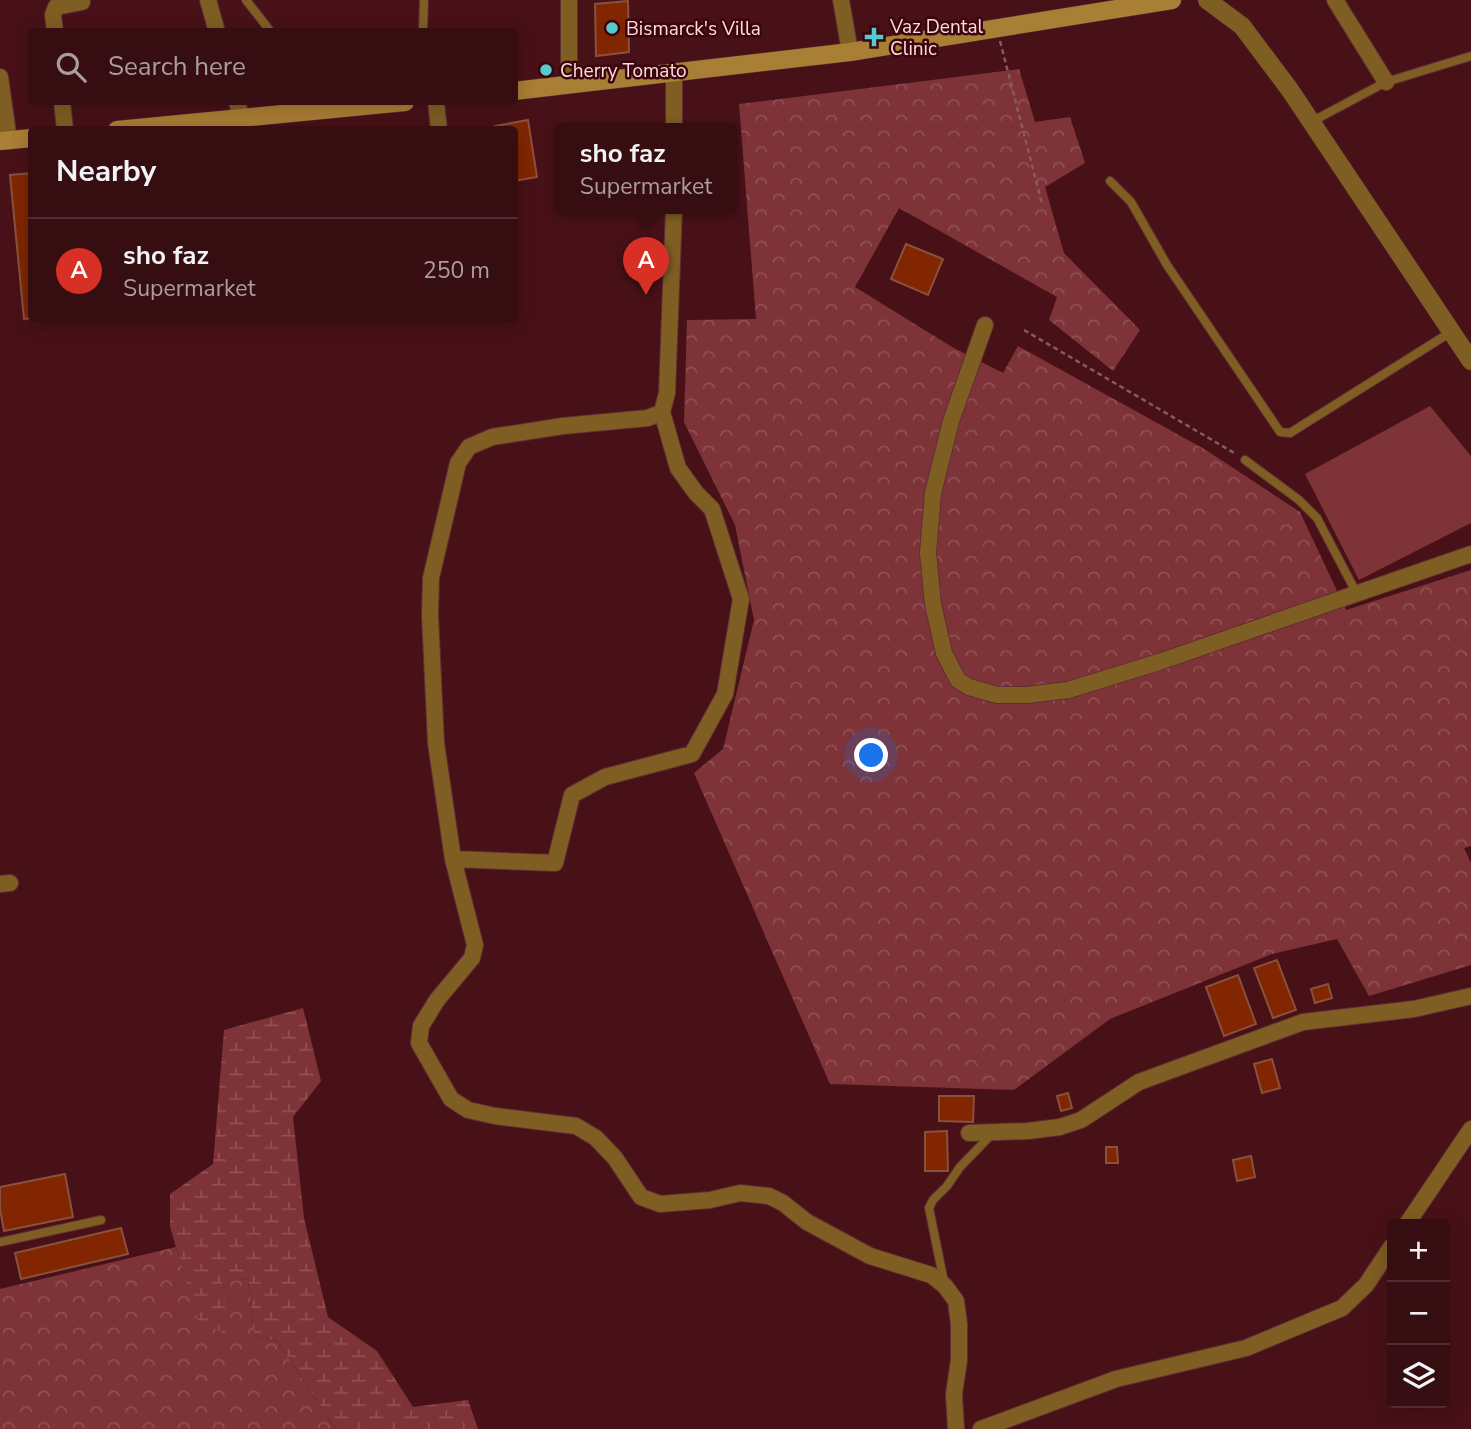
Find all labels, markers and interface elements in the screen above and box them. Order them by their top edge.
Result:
place label: Vaz Dental Clinic [889,14,983,62]
place label: Bismarck's Villa [626,16,761,42]
marker: Bismarck's Villa [604,20,620,36]
marker: Vaz Dental Clinic [864,27,884,47]
search box [28,28,518,105]
icon: search [52,48,90,86]
text: Search here [108,49,246,84]
place label: Cherry Tomato [560,58,687,84]
marker: Cherry Tomato [538,62,554,78]
popup [555,123,737,214]
text: sho faz [580,136,666,171]
text: Nearby [56,151,156,192]
text: Supermarket [580,171,712,202]
pin: A [623,237,669,295]
text: sho faz [123,238,209,273]
text: A [70,255,88,286]
text: 250 m [423,255,490,286]
text: Supermarket [123,273,256,304]
your location [854,738,888,772]
map controls [1387,1219,1450,1408]
button: + [1387,1219,1450,1282]
button: − [1387,1282,1450,1345]
button: layers [1387,1345,1450,1408]

